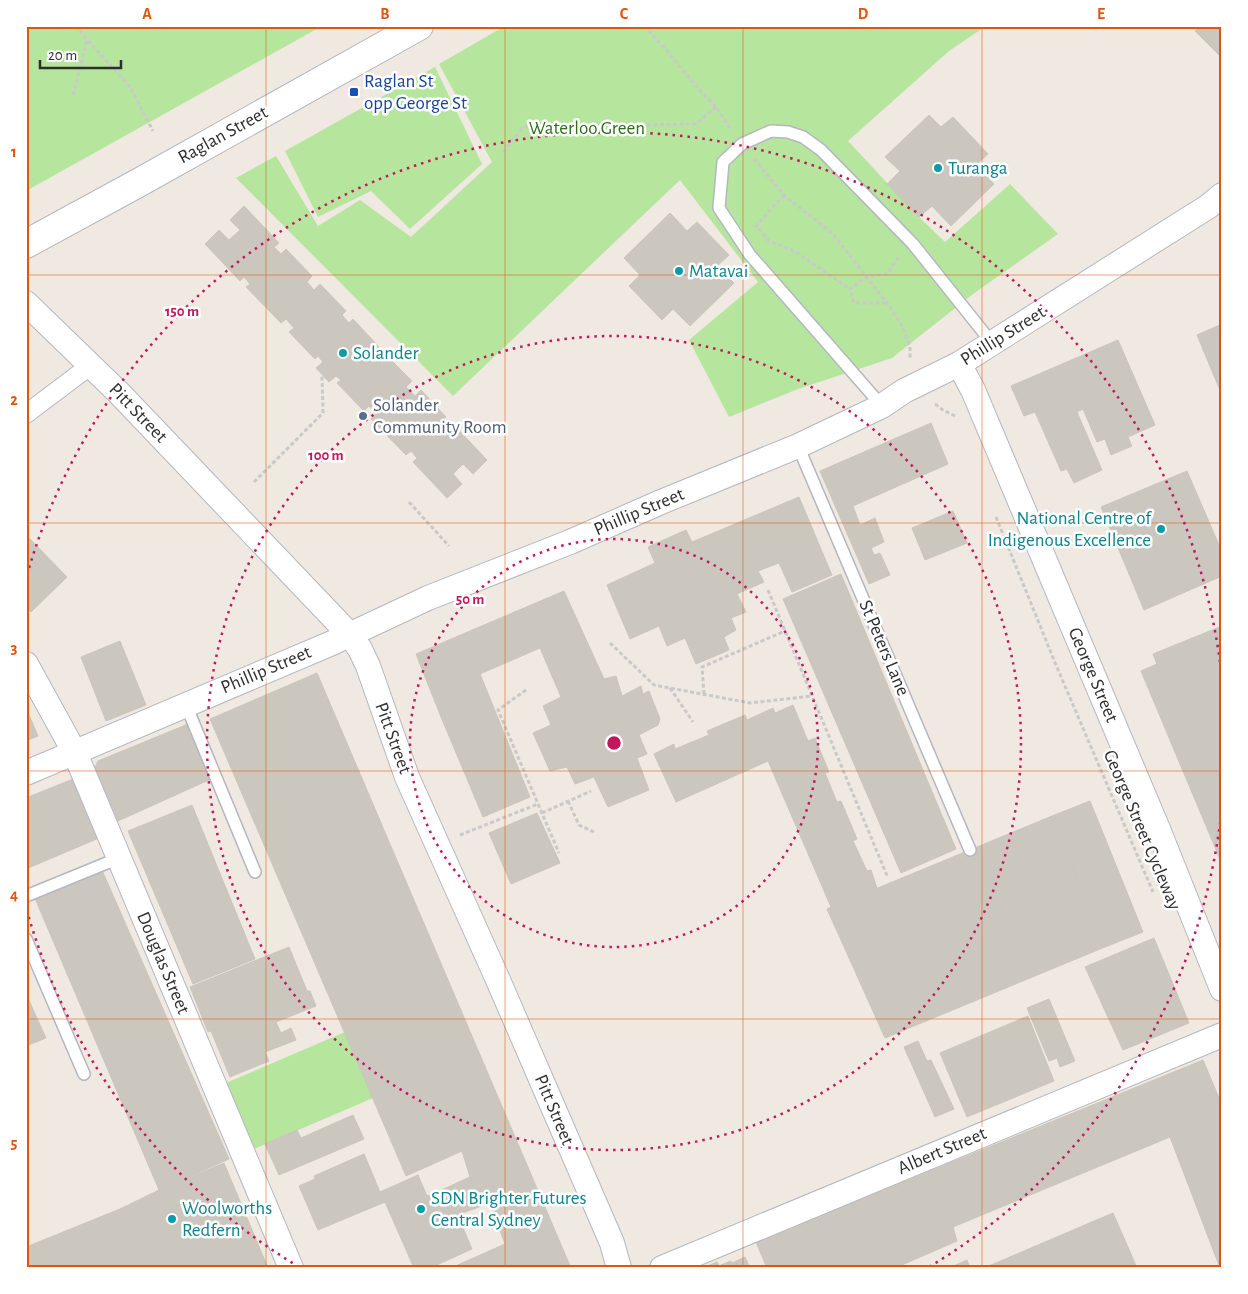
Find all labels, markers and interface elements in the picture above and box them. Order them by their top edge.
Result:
text: A [142,6,152,22]
text: B [380,6,390,22]
text: C [620,6,629,22]
text: D [858,6,869,22]
text: E [1097,6,1105,22]
scale bar [40,38,121,70]
text: 20 m [48,48,77,63]
place label: Raglan St opp George St [364,72,467,113]
marker: Raglan St opp George St [348,86,360,98]
street label: Raglan Street [175,103,271,167]
park label: Waterloo Green [529,119,645,138]
text: 1 [11,144,17,160]
place label: Turanga [948,159,1008,178]
marker: Turanga [932,162,944,174]
place label: Matavai [689,262,748,281]
marker: Matavai [673,265,685,277]
street label: Phillip Street [957,303,1049,369]
text: 150 m [165,304,199,319]
place label: Solander [353,344,419,363]
marker: Solander [337,347,349,359]
street label: Pitt Street [105,380,171,446]
text: 2 [10,392,18,408]
place label: Solander Community Room [373,396,507,437]
marker: Solander Community Room [357,410,369,422]
text: 100 m [308,448,344,463]
street label: Phillip Street [591,485,687,539]
place label: National Centre of Indigenous Excellence [988,509,1152,550]
marker: National Centre of Indigenous Excellence [1155,523,1167,535]
text: 50 m [456,592,484,607]
street label: St Peters Lane [855,597,913,699]
street label: George Street [1065,625,1121,725]
text: 3 [11,640,18,656]
street label: Phillip Street [218,643,314,697]
street label: Pitt Street [371,700,415,776]
centre of rings [605,734,623,752]
street label: George Street Cycleway [1100,747,1184,913]
text: 4 [10,887,18,903]
street label: Douglas Street [133,909,193,1017]
street label: Pitt Street [531,1072,577,1148]
street label: Albert Street [895,1124,989,1178]
text: 5 [11,1135,18,1151]
place label: SDN Brighter Futures Central Sydney [431,1189,587,1230]
place label: Woolworths Redfern [182,1199,272,1240]
marker: SDN Brighter Futures Central Sydney [415,1203,427,1215]
marker: Woolworths Redfern [166,1213,178,1225]

